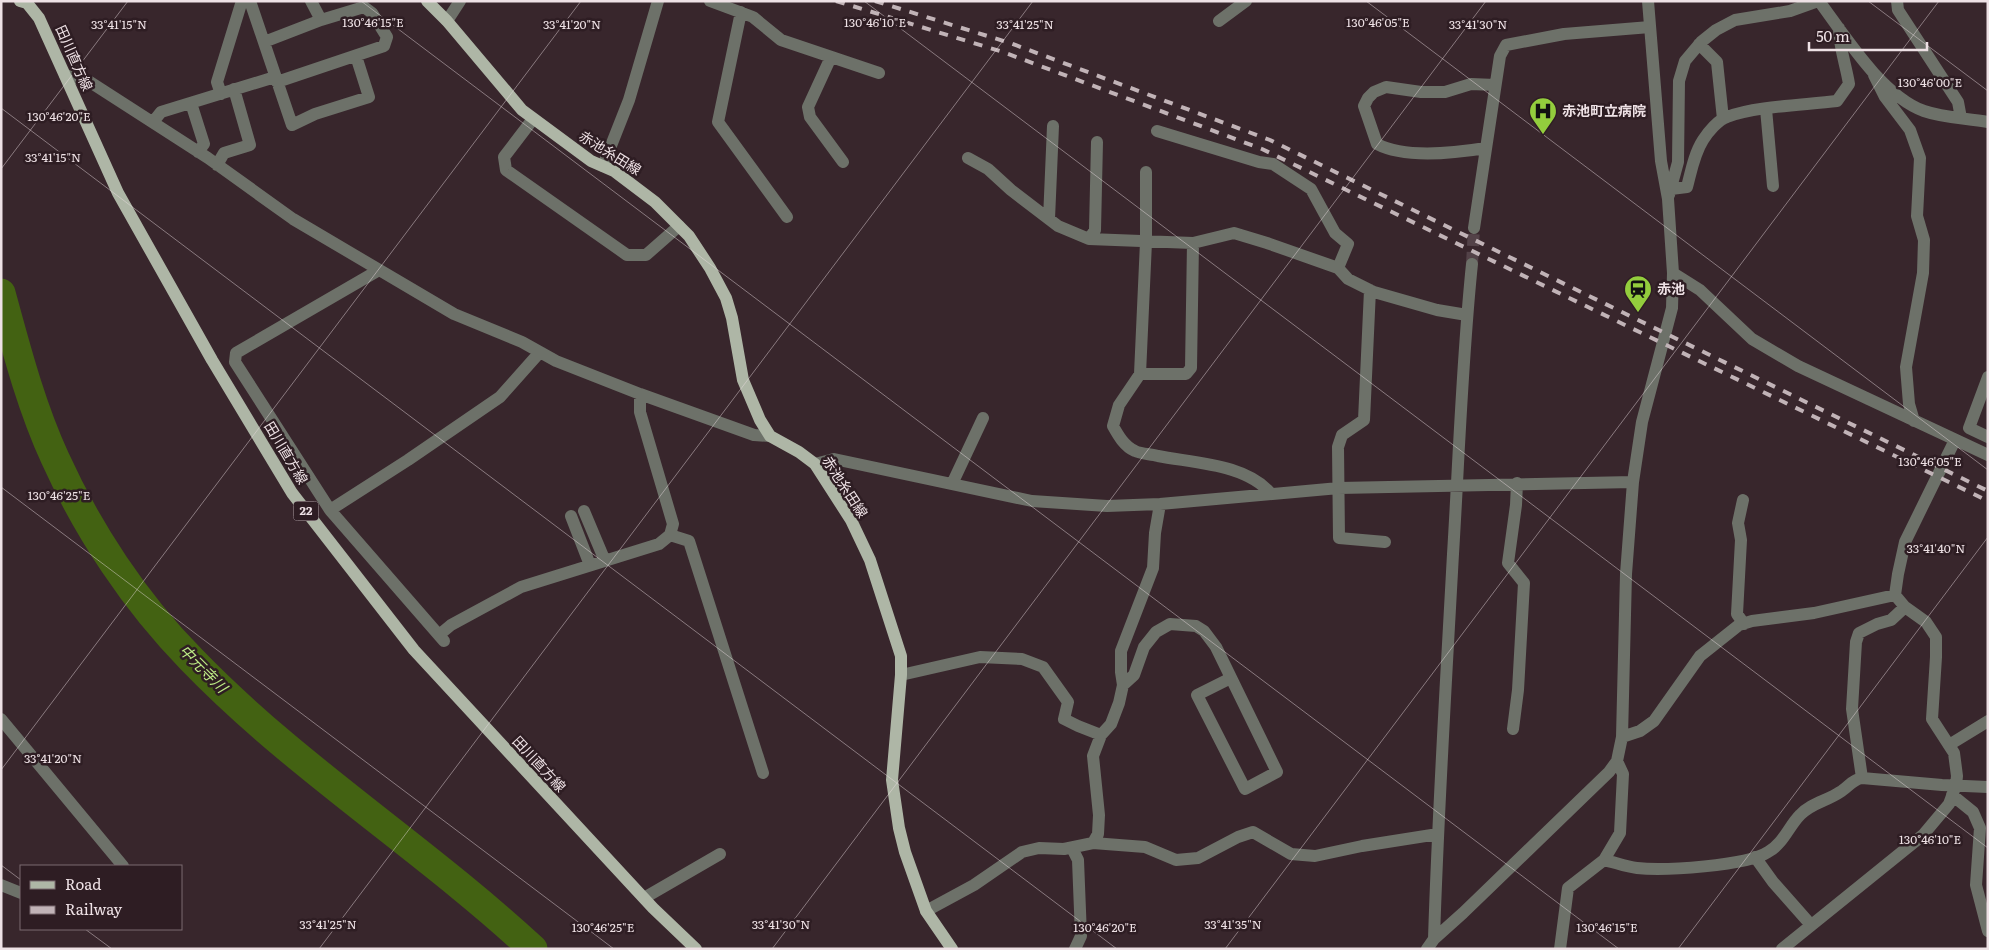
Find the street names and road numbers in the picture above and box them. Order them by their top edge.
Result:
street label: 田川直方線 [52,22,98,94]
street label: 赤池糸田線 [576,125,646,179]
street label: 田川直方線 [260,417,313,488]
street label: 赤池糸田線 [818,452,873,521]
road number: 22 [294,502,318,520]
street label: 田川直方線 [509,731,571,796]

